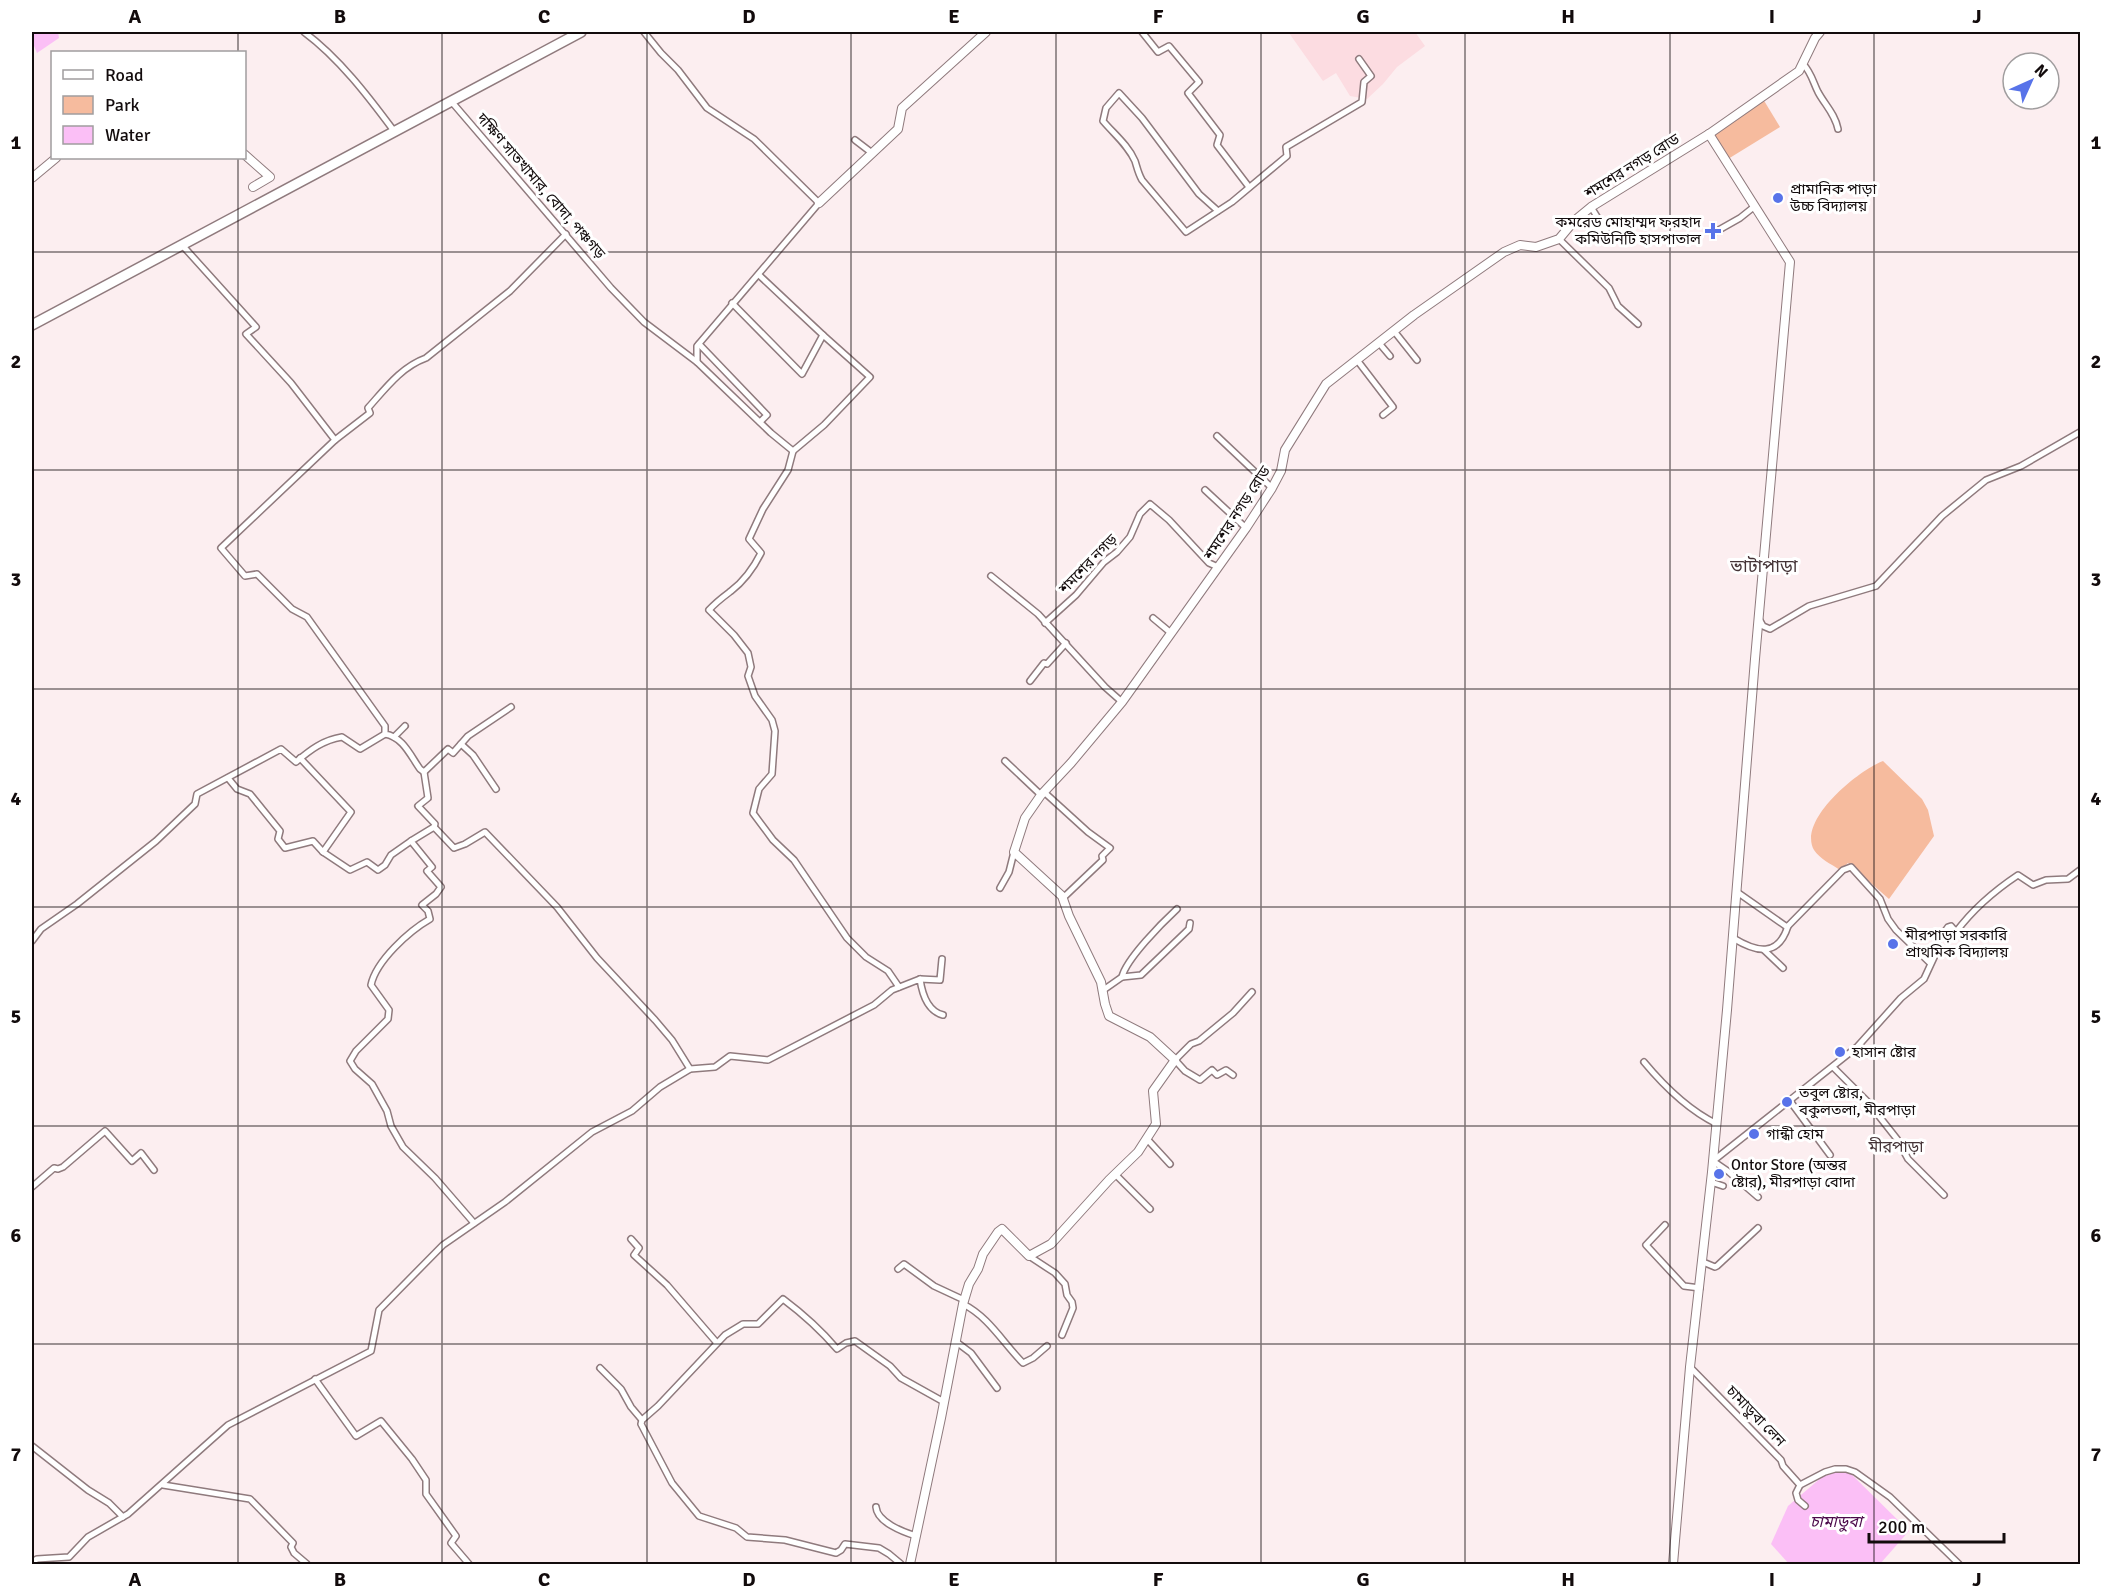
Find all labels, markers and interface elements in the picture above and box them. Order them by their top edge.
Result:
text: A [129,4,142,29]
text: B [334,4,346,29]
text: C [538,4,550,29]
text: D [742,4,756,29]
text: E [948,4,960,29]
text: F [1153,4,1164,29]
text: G [1356,4,1370,29]
text: H [1561,4,1575,29]
text: I [1769,4,1775,29]
text: J [1972,4,1982,29]
legend [51,51,246,159]
north arrow [2001,51,2061,111]
text: N [2030,60,2052,82]
text: Road [105,64,144,86]
text: Park [105,94,140,116]
street label: দক্ষিণ সাতখামার, বোদা, পঞ্চগড় [472,109,609,263]
text: Water [105,124,151,146]
street label: শমশের নগড় রোড [1580,129,1683,203]
text: 1 [11,130,22,155]
text: 1 [2091,130,2102,155]
place label: প্রামানিক পাড়া উচ্চ বিদ্যালয় [1789,180,1877,215]
marker: প্রামানিক পাড়া উচ্চ বিদ্যালয় [1771,191,1785,205]
place label: কমরেড মোহাম্মদ ফরহাদ কমিউনিটি হাসপাতাল [1554,213,1702,248]
marker: কমরেড মোহাম্মদ ফরহাদ কমিউনিটি হাসপাতাল [1706,224,1720,238]
text: 2 [11,349,21,374]
text: 2 [2091,349,2101,374]
street label: শমশের নগড় রোড [1199,462,1274,564]
street label: শমশের নগড় [1054,530,1121,598]
district label: ভাটাপাড়া [1729,555,1798,577]
text: 3 [11,567,21,592]
text: 3 [2091,567,2101,592]
text: 4 [11,786,22,811]
text: 4 [2091,786,2102,811]
place label: মীরপাড়া সরকারি প্রাথমিক বিদ্যালয় [1904,926,2009,961]
marker: মীরপাড়া সরকারি প্রাথমিক বিদ্যালয় [1886,937,1900,951]
text: 5 [11,1004,21,1029]
text: 5 [2091,1004,2101,1029]
place label: হাসান ষ্টোর [1851,1043,1917,1061]
marker: হাসান ষ্টোর [1833,1045,1847,1059]
place label: তবুল ষ্টোর, বকুলতলা, মীরপাড়া [1798,1084,1916,1119]
marker: তবুল ষ্টোর, বকুলতলা, মীরপাড়া [1780,1095,1794,1109]
place label: গান্ধী হোম [1766,1125,1824,1143]
marker: গান্ধী হোম [1747,1127,1761,1141]
district label: মীরপাড়া [1868,1137,1924,1157]
place label: Ontor Store (অন্তর ষ্টোর), মীরপাড়া বোদা [1731,1156,1856,1191]
marker: Ontor Store (অন্তর ষ্টোর), মীরপাড়া বোদা [1712,1167,1726,1181]
text: 6 [11,1223,22,1248]
text: 6 [2091,1223,2102,1248]
street label: চামাডুবা লেন [1721,1381,1790,1451]
text: 7 [11,1442,22,1467]
text: 7 [2091,1442,2102,1467]
scale bar [1869,1506,2004,1544]
water label: চামাডুবা [1810,1512,1865,1532]
text: 200 m [1878,1516,1925,1538]
text: A [129,1567,142,1592]
text: B [334,1567,346,1592]
text: C [538,1567,550,1592]
text: D [742,1567,756,1592]
text: E [948,1567,960,1592]
text: F [1153,1567,1164,1592]
text: G [1356,1567,1370,1592]
text: H [1561,1567,1575,1592]
text: I [1769,1567,1775,1592]
text: J [1972,1567,1982,1592]

